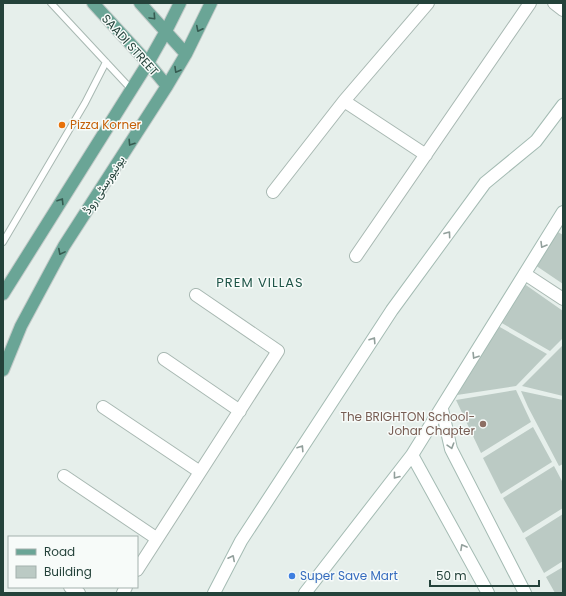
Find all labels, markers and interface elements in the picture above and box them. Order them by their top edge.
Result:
street label: SAADI STREET [98,10,163,80]
one-way arrow [148,12,156,20]
one-way arrow [196,25,204,32]
one-way arrow [174,66,181,73]
place label: Pizza Korner [70,116,142,133]
marker: Pizza Korner [57,120,67,130]
one-way arrow [129,138,136,145]
street label: یونیورسٹی روڈ [78,152,129,217]
one-way arrow [56,198,64,205]
one-way arrow [443,231,450,238]
one-way arrow [540,241,547,248]
one-way arrow [58,248,65,255]
district label: PREM VILLAS [216,273,304,292]
one-way arrow [368,337,375,344]
one-way arrow [472,352,479,359]
place label: The BRIGHTON School- Johar Chapter [340,408,476,439]
marker: The BRIGHTON School- Johar Chapter [478,419,488,429]
one-way arrow [446,443,455,450]
one-way arrow [297,446,304,453]
one-way arrow [394,472,401,479]
legend [8,536,138,588]
text: Road [44,543,75,560]
one-way arrow [460,543,467,551]
one-way arrow [227,555,235,562]
scale bar [430,562,539,588]
text: Building [44,563,92,580]
place label: Super Save Mart [300,567,398,584]
text: 50 m [436,567,467,584]
marker: Super Save Mart [287,571,297,581]

